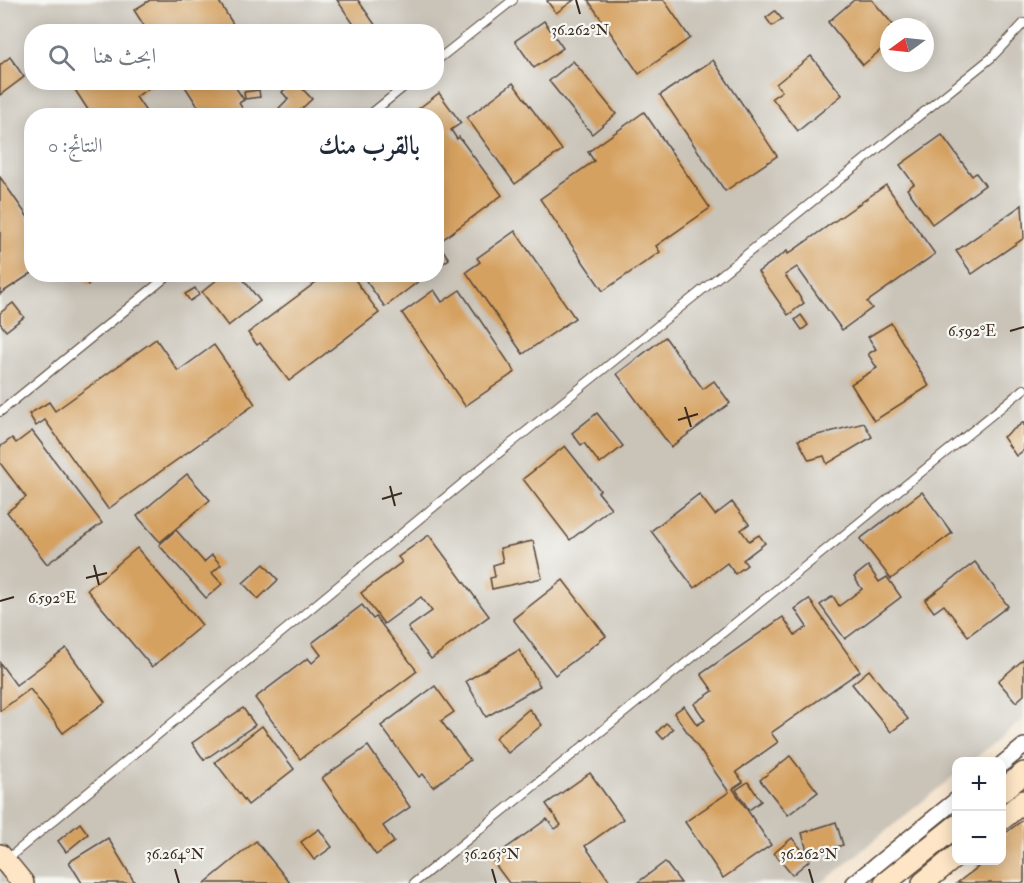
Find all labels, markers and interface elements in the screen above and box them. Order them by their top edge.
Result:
north arrow [880,18,934,72]
text: 36.262°N [551,21,609,40]
search box [24,24,444,90]
icon: search [45,41,78,74]
text: ابحث هنا [93,42,156,70]
text: بالقرب منك [318,130,420,162]
text: النتائج: 0 [48,133,103,158]
text: 6.592°E [948,322,996,341]
text: 6.592°E [28,589,76,608]
map controls [952,757,1006,865]
button: + [952,757,1006,811]
button: − [952,811,1006,865]
text: 36.264°N [146,845,205,864]
text: 36.263°N [464,845,520,864]
text: 36.262°N [780,845,838,864]

